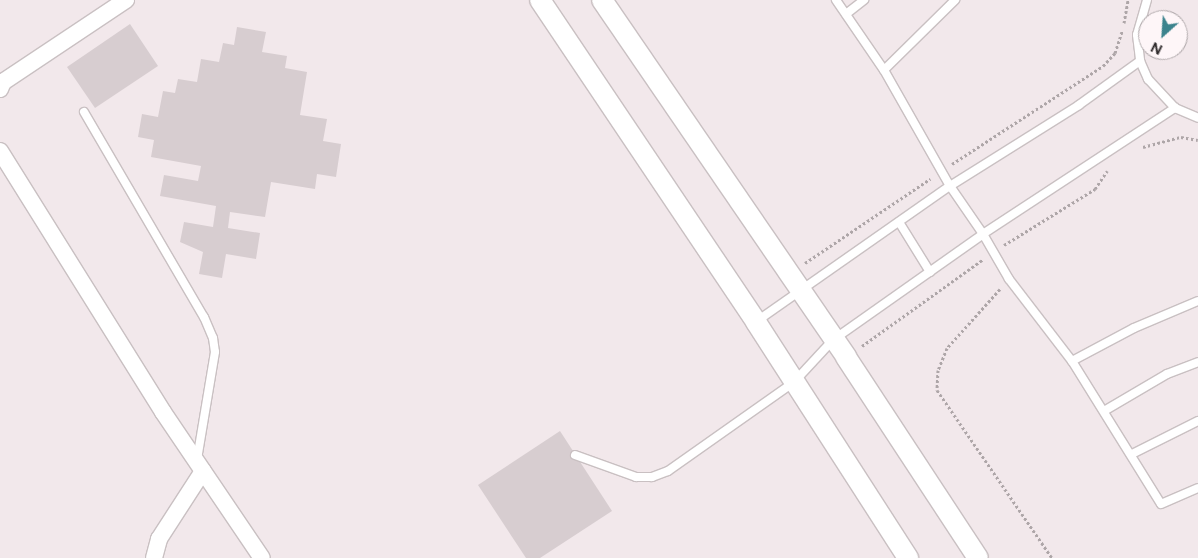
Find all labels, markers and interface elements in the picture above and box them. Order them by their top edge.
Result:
north arrow [1138,10,1188,60]
text: N [1148,38,1165,58]

